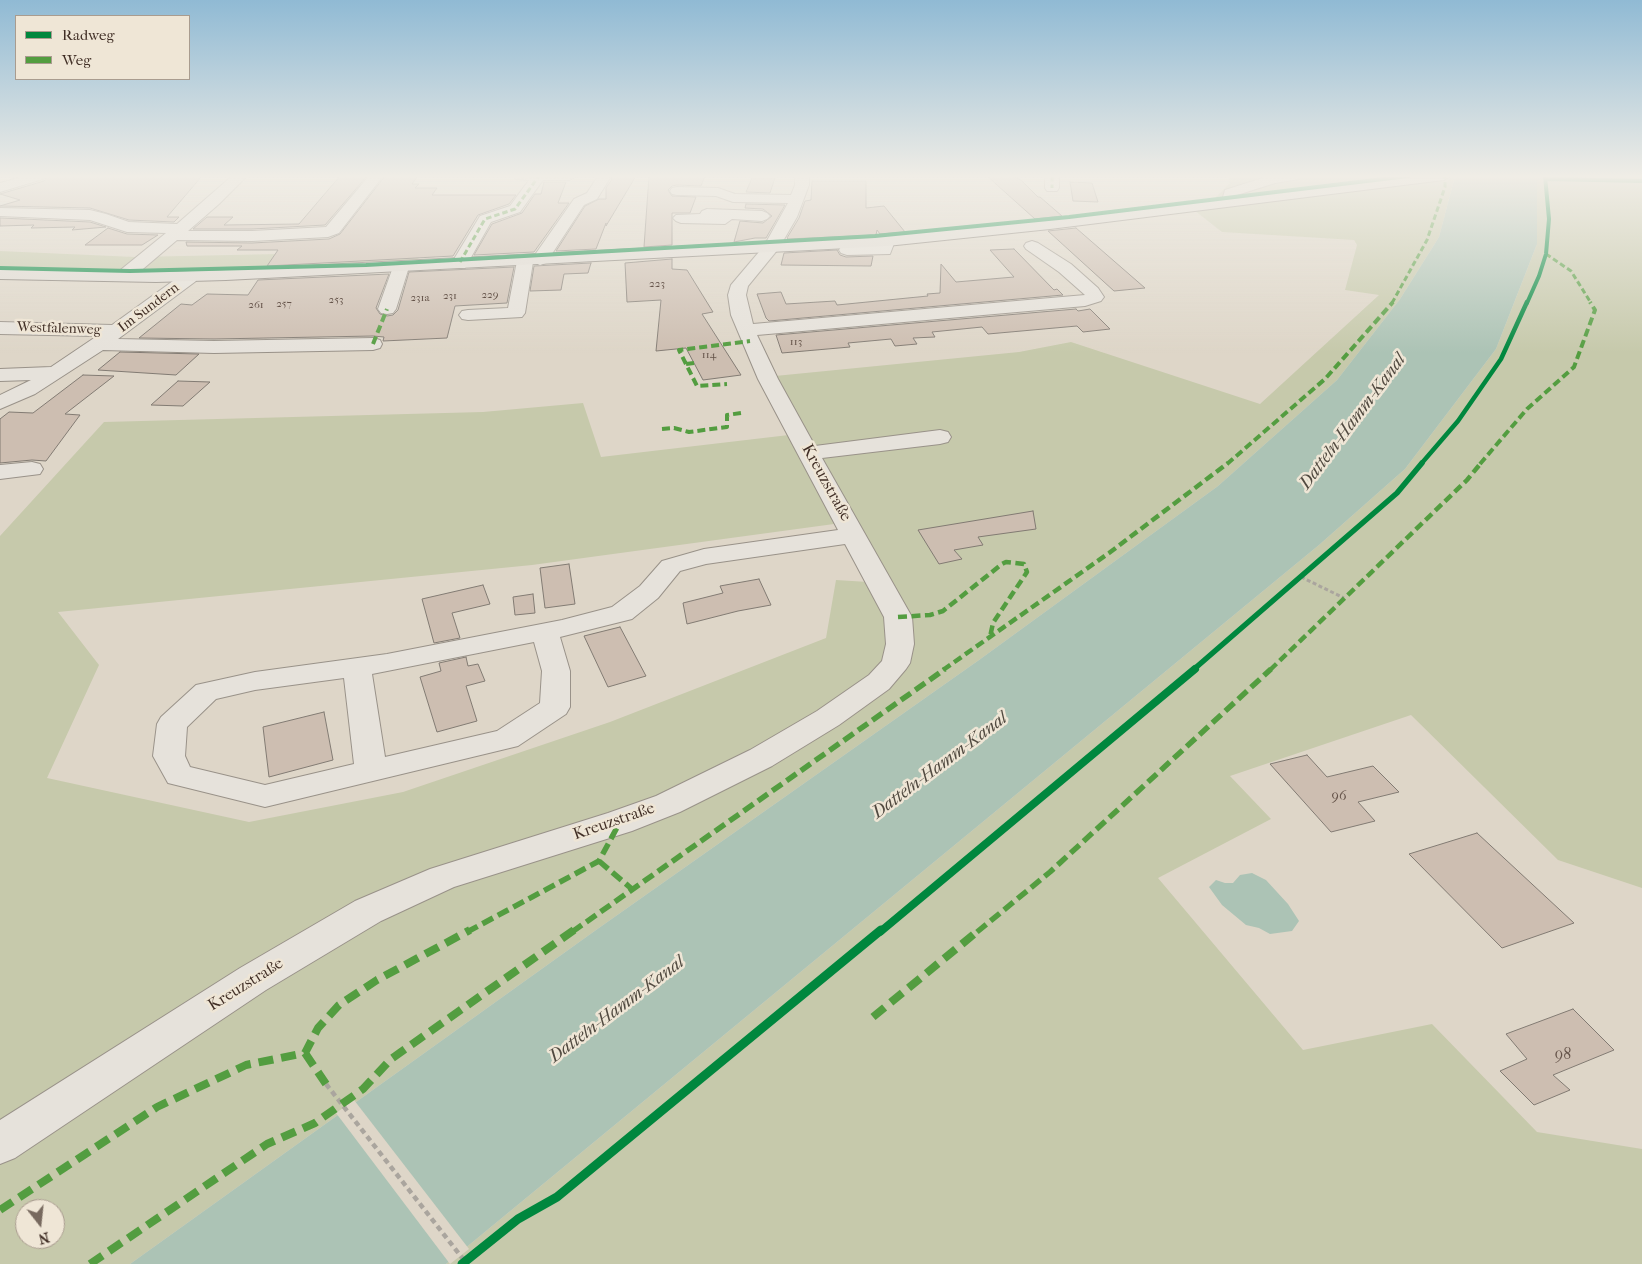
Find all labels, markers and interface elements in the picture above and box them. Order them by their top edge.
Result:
legend [15,15,190,80]
text: Radweg [62,26,114,44]
text: Weg [62,51,91,69]
house number: 223 [649,277,665,291]
street label: Im Sundern [115,280,183,336]
house number: 229 [481,288,499,302]
house number: 231 [443,289,457,303]
house number: 231a [410,291,430,305]
house number: 253 [329,293,343,307]
house number: 257 [276,297,292,311]
house number: 261 [248,298,264,312]
street label: Westfalenweg [17,319,101,339]
house number: 113 [790,335,802,349]
house number: 114 [702,348,716,362]
water label: Datteln-Hamm-Kanal [1295,350,1411,494]
street label: Kreuzstraße [797,441,855,525]
water label: Datteln-Hamm-Kanal [868,708,1012,824]
house number: 96 [1332,789,1346,805]
street label: Kreuzstraße [571,799,657,845]
water label: Datteln-Hamm-Kanal [545,952,689,1068]
street label: Kreuzstraße [205,954,287,1016]
house number: 98 [1555,1045,1571,1065]
north arrow [15,1199,65,1249]
text: N [37,1228,51,1248]

